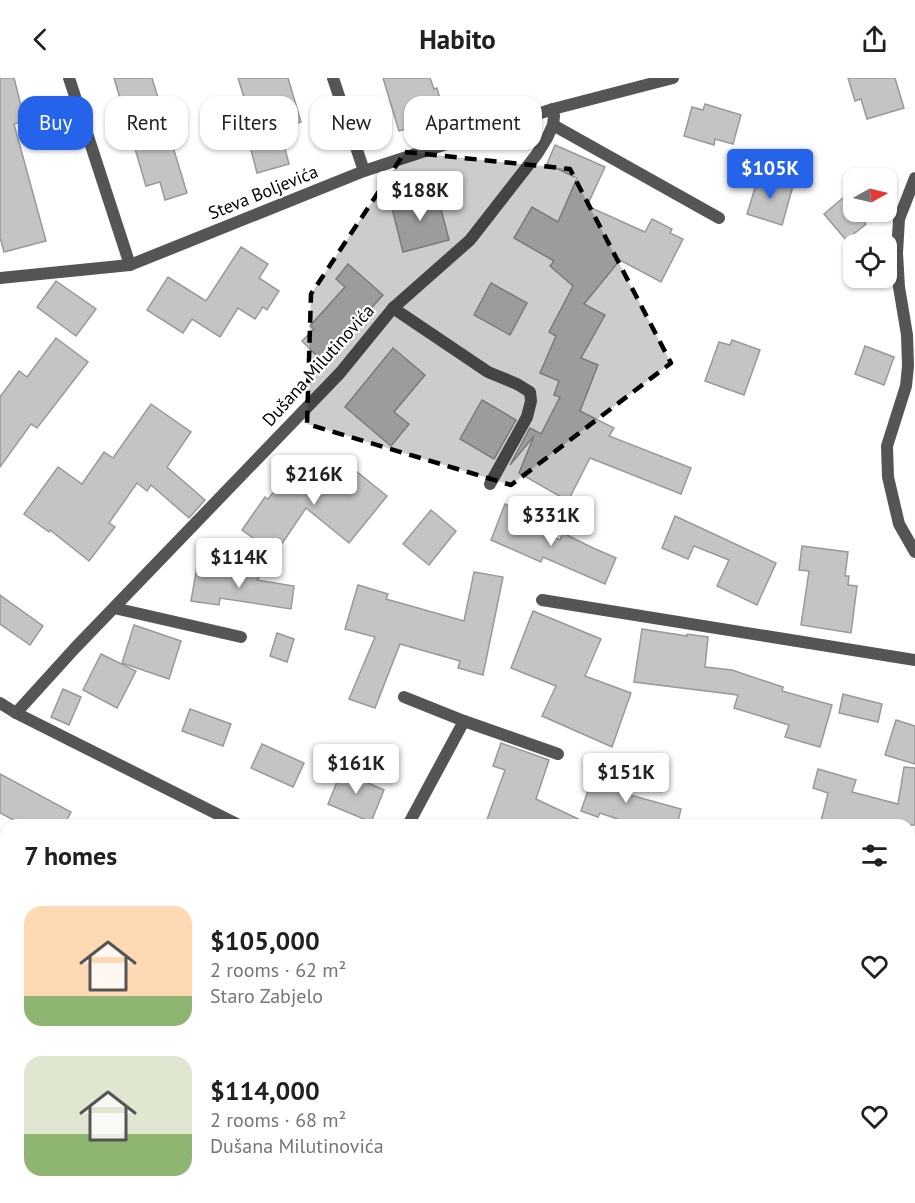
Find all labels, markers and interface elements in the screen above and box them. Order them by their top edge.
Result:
text: Habito [419,22,496,56]
icon: back [24,23,57,56]
icon: share [858,23,891,56]
chip: Buy [18,96,93,150]
chip: Rent [105,96,188,150]
chip: Filters [200,96,298,150]
chip: New [310,96,392,150]
chip: Apartment [404,96,542,150]
pin: $105K [728,149,812,200]
text: $105K [741,155,799,181]
street label: Steva Boljevića [205,160,321,224]
north arrow [843,168,897,222]
map controls [843,168,897,288]
pin: $188K [378,171,462,222]
text: $188K [391,177,449,203]
button: locate [843,234,897,288]
street label: Dušana Milutinovića [257,299,379,431]
pin: $216K [272,455,356,506]
text: $216K [285,461,343,487]
pin: $331K [509,496,593,547]
text: $331K [522,502,580,528]
pin: $114K [197,538,281,589]
text: $114K [210,544,268,570]
pin: $161K [314,744,398,795]
text: $161K [327,750,385,776]
pin: $151K [584,753,668,804]
text: $151K [597,759,655,785]
text: 7 homes [24,839,117,872]
icon: filters [858,839,891,872]
text: $105,000 [210,924,320,957]
icon: home [72,930,144,1002]
icon: heart [858,950,891,983]
text: 2 rooms · 62 m² [210,957,346,983]
text: Staro Zabjelo [210,983,323,1009]
text: $114,000 [210,1074,320,1107]
icon: home [72,1080,144,1152]
icon: heart [858,1100,891,1133]
text: 2 rooms · 68 m² [210,1107,346,1133]
text: Dušana Milutinovića [210,1133,384,1159]

